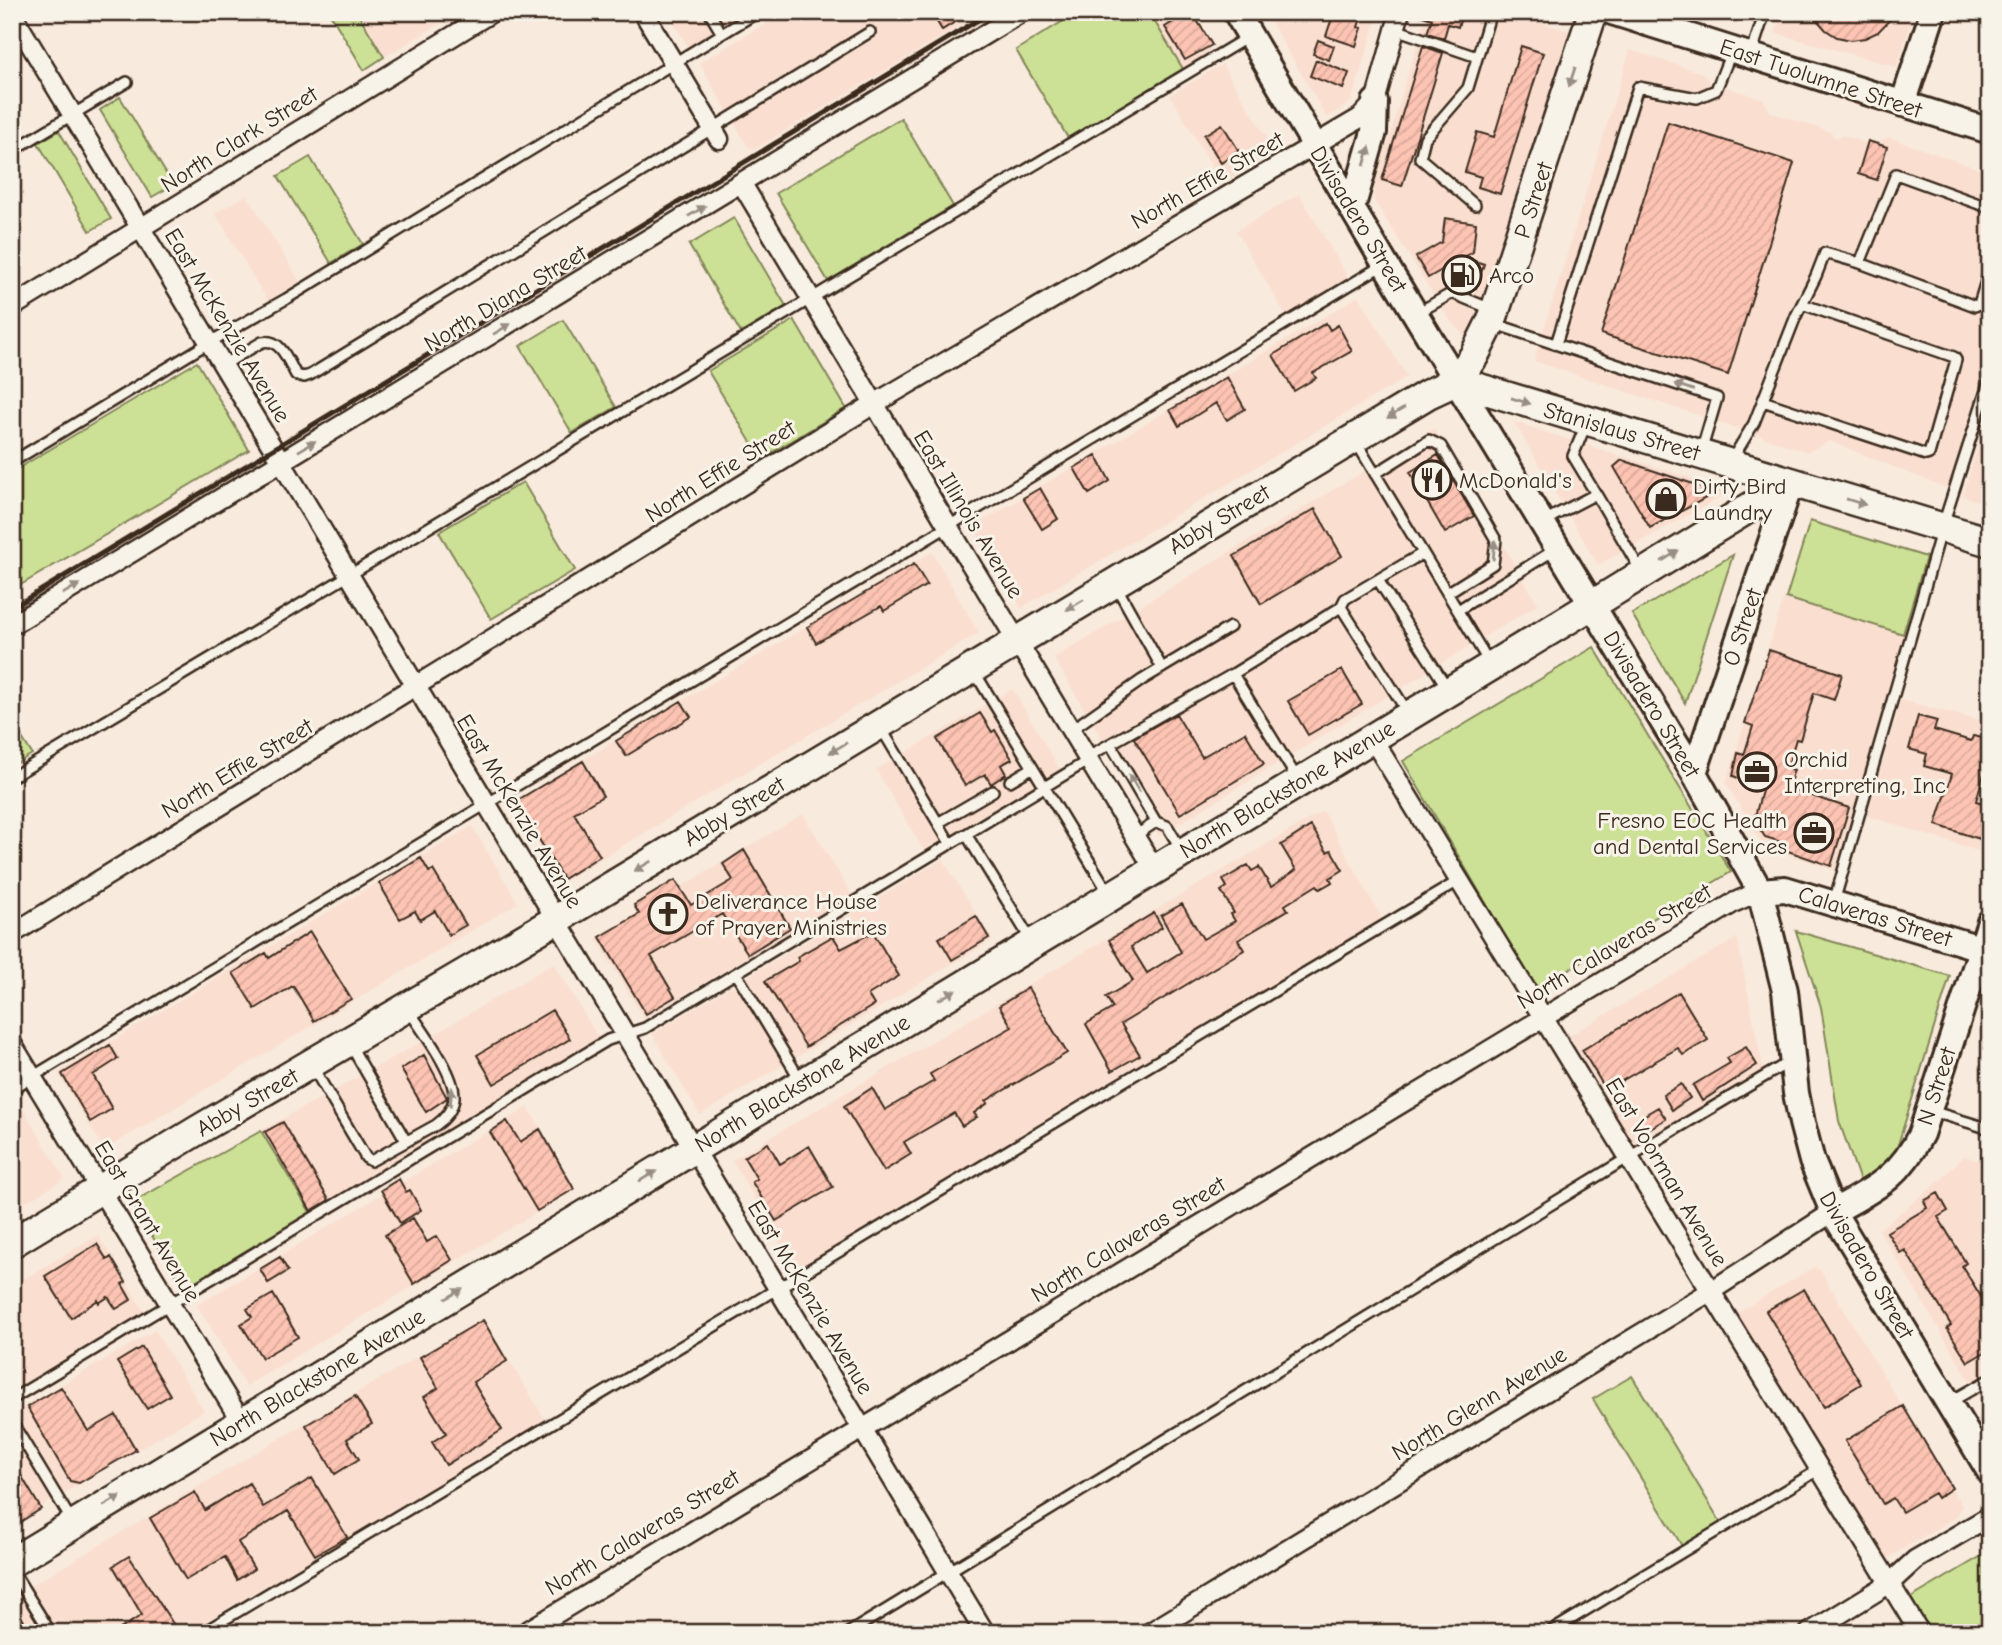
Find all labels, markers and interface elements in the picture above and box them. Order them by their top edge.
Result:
street label: East Tuolumne Street [1716,33,1927,124]
one-way arrow [1567,67,1577,88]
street label: North Clark Street [156,80,324,198]
street label: North Effie Street [1126,125,1290,235]
street label: Divisadero Street [1304,141,1414,298]
one-way arrow [1362,145,1372,166]
street label: P Street [1509,157,1559,241]
one-way arrow [687,205,706,217]
street label: East McKenzie Avenue [159,223,296,427]
street label: North Diana Street [419,239,592,357]
fuel station icon: Arco [1441,254,1483,296]
place label: Arco [1489,262,1534,289]
one-way arrow [492,322,511,335]
one-way arrow [1673,381,1694,392]
one-way arrow [1511,396,1532,407]
street label: Stanislaus Street [1541,396,1705,467]
one-way arrow [1386,407,1405,419]
street label: North Effie Street [640,414,801,528]
street label: East Illinois Avenue [908,425,1029,603]
one-way arrow [298,440,317,452]
restaurant icon: McDonald's [1411,459,1453,501]
place label: McDonald's [1459,467,1572,494]
place label: Dirty Bird Laundry [1693,473,1786,526]
street label: Abby Street [1164,478,1276,560]
shop icon: Dirty Bird Laundry [1645,478,1687,520]
one-way arrow [1846,497,1867,507]
one-way arrow [1489,539,1500,561]
one-way arrow [1661,549,1680,562]
one-way arrow [61,583,80,596]
street label: O Street [1717,584,1768,669]
one-way arrow [1065,599,1084,612]
street label: Divisadero Street [1597,626,1707,783]
street label: East McKenzie Avenue [451,709,588,913]
street label: North Effie Street [157,712,319,824]
street label: North Blackstone Avenue [1175,715,1400,864]
one-way arrow [828,742,847,754]
place label: Orchid Interpreting, Inc [1784,746,1946,799]
office icon: Orchid Interpreting, Inc [1736,751,1778,793]
street label: Abby Street [679,770,791,852]
one-way arrow [1128,774,1140,793]
place label: Fresno EOC Health and Dental Services [1593,807,1787,860]
office icon: Fresno EOC Health and Dental Services [1793,812,1835,854]
one-way arrow [634,860,653,872]
street label: North Calaveras Street [1512,877,1718,1015]
street label: Calaveras Street [1795,880,1956,953]
place label: Deliverance House of Prayer Ministries [695,888,887,941]
church icon: Deliverance House of Prayer Ministries [647,893,689,935]
one-way arrow [938,988,957,1001]
street label: North Blackstone Avenue [690,1009,915,1158]
street label: N Street [1911,1042,1962,1129]
street label: Abby Street [191,1062,304,1142]
street label: East Voorman Avenue [1600,1073,1734,1271]
one-way arrow [446,1086,457,1108]
street label: East Grant Avenue [89,1136,206,1307]
one-way arrow [638,1169,657,1182]
street label: North Calaveras Street [1026,1170,1232,1308]
street label: Divisadero Street [1813,1187,1920,1345]
street label: East McKenzie Avenue [742,1195,879,1399]
one-way arrow [444,1287,463,1300]
street label: North Blackstone Avenue [205,1303,430,1452]
street label: North Glenn Avenue [1387,1341,1572,1466]
street label: North Calaveras Street [540,1463,746,1601]
one-way arrow [103,1495,122,1507]

